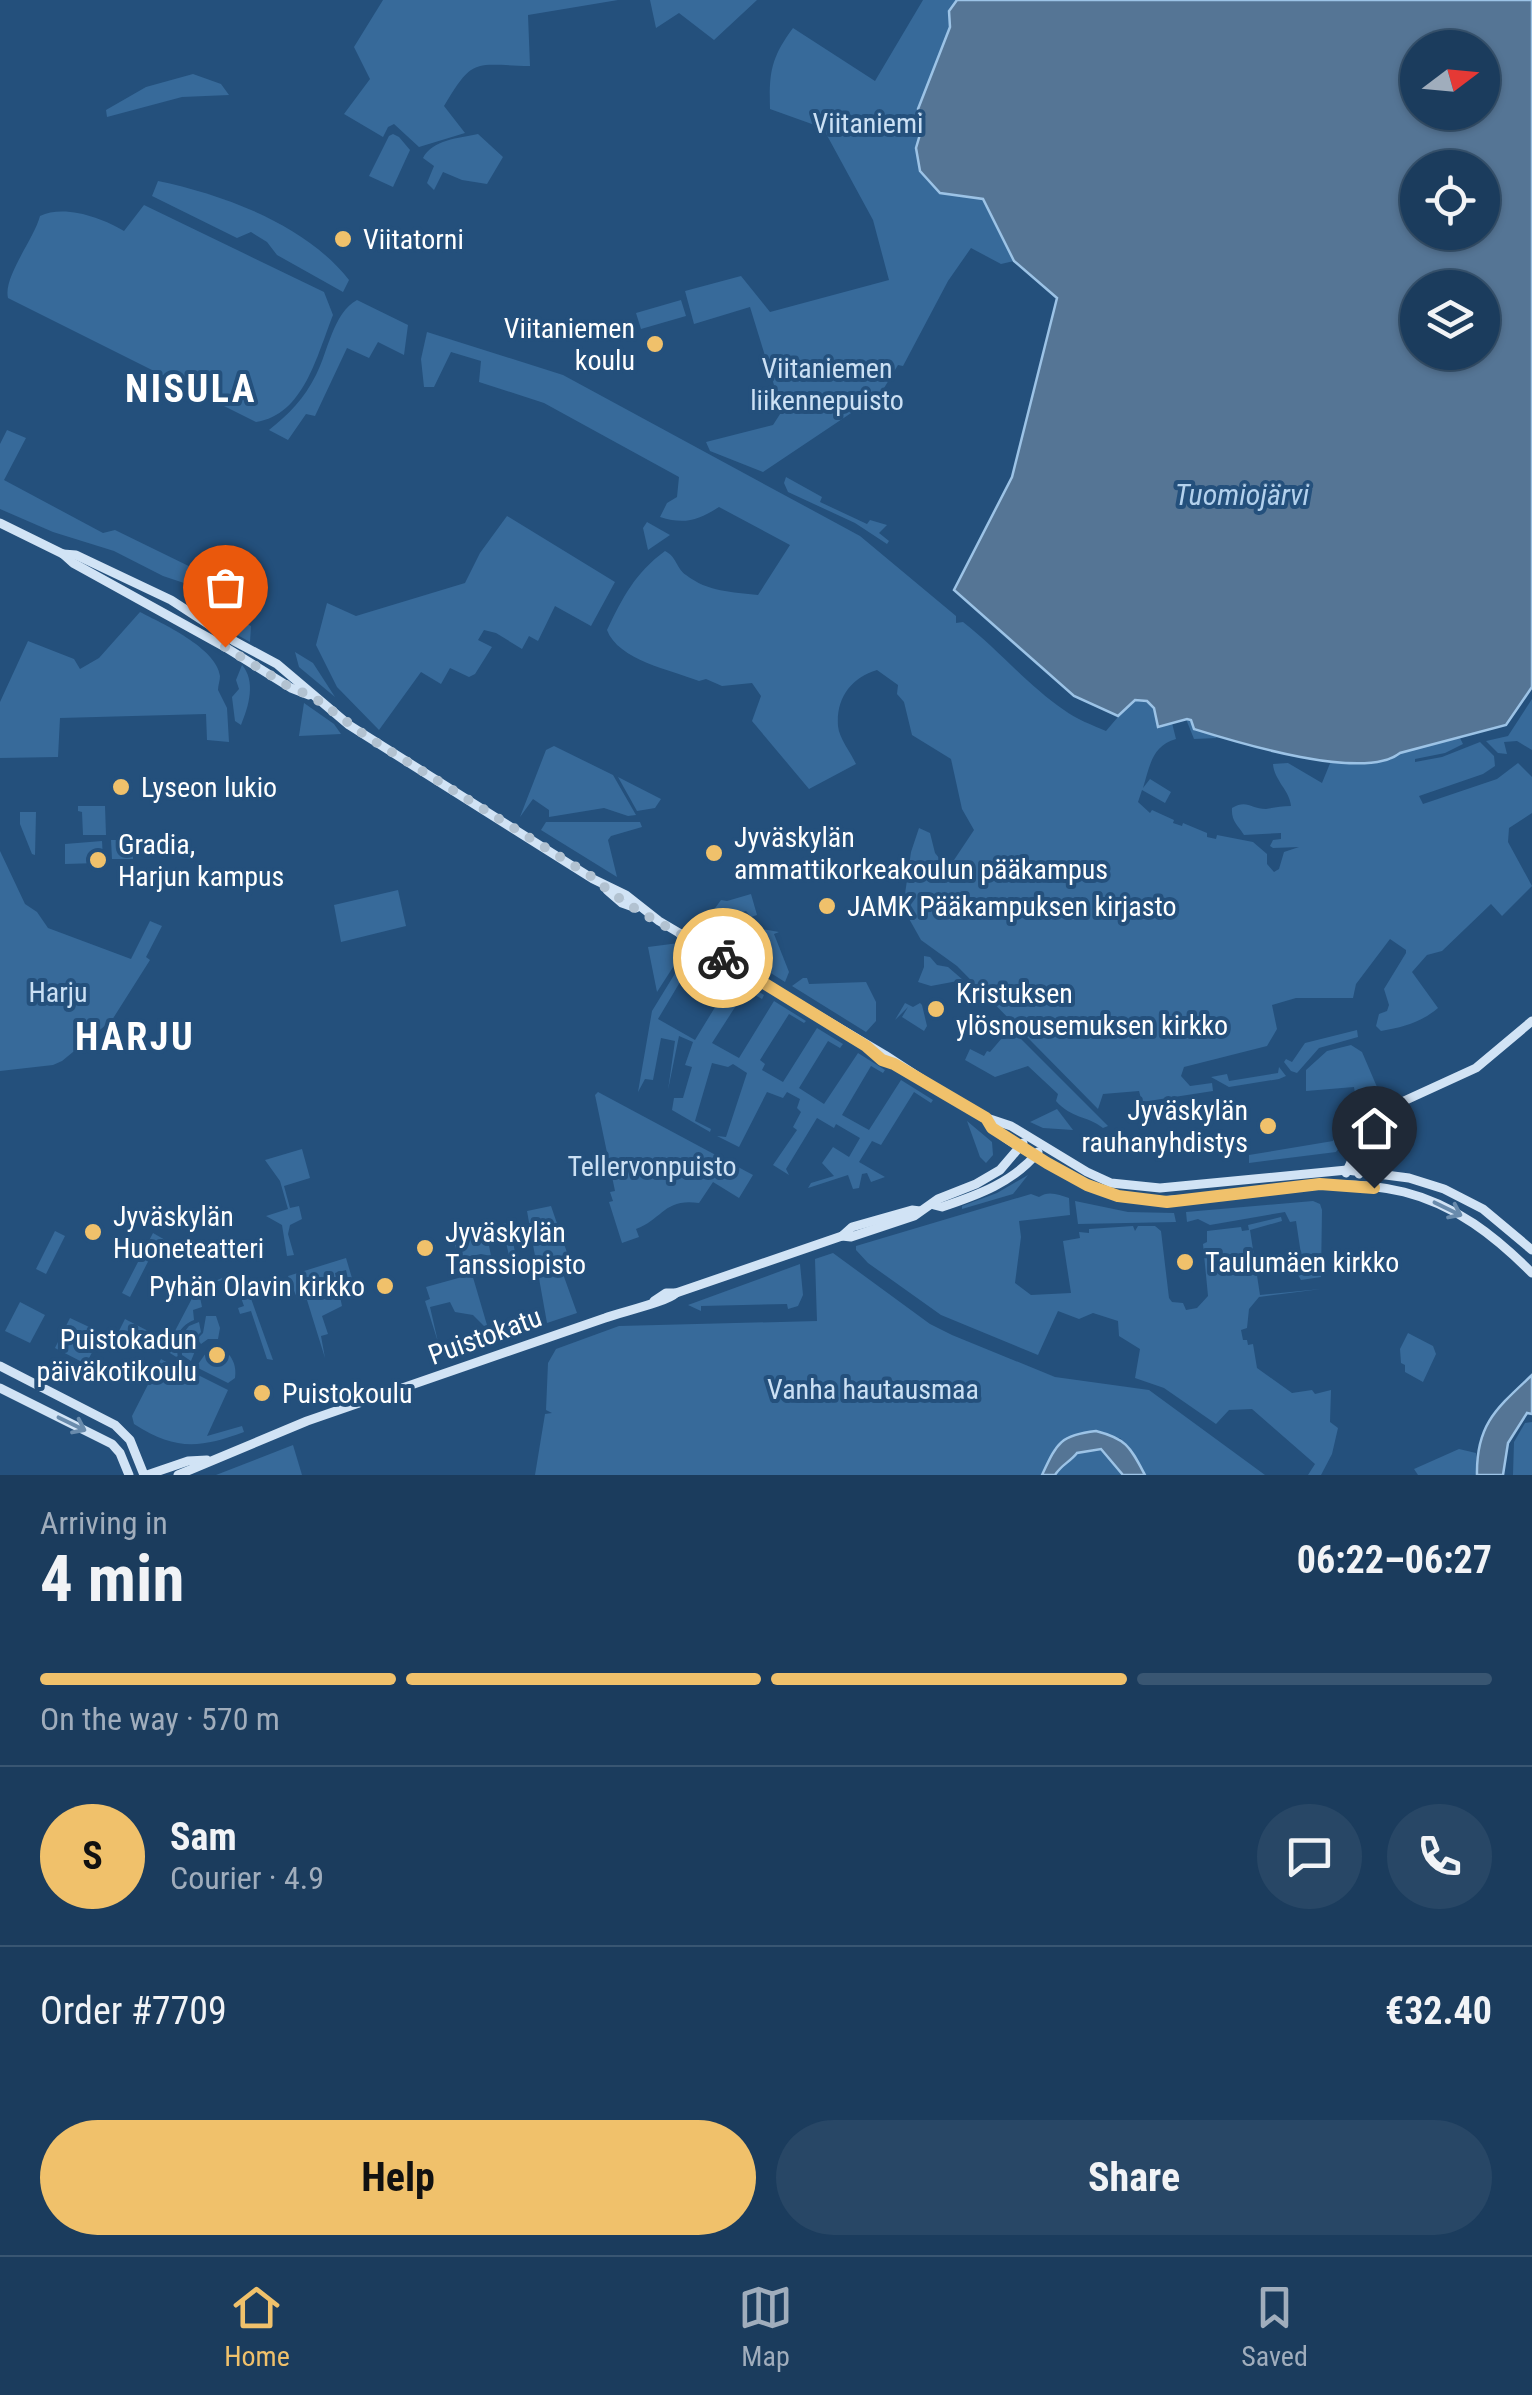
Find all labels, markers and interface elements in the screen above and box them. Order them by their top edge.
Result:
north arrow [1400,30,1500,130]
map controls [1400,30,1500,370]
park label: Viitaniemi [813,107,923,140]
button: locate [1400,150,1500,250]
place label: Viitatorni [363,223,464,256]
marker: Viitatorni [332,228,354,250]
button: layers [1400,270,1500,370]
place label: Viitaniemen koulu [504,312,635,377]
marker: Viitaniemen koulu [644,333,666,355]
park label: Viitaniemen liikennepuisto [750,352,904,417]
district label: NISULA [125,367,257,411]
water label: Tuomiojärvi [1175,477,1309,512]
pin [183,545,268,648]
icon: bag [198,560,253,615]
place label: Lyseon lukio [141,771,277,804]
marker: Lyseon lukio [110,776,132,798]
place label: Jyväskylän ammattikorkeakoulun pääkampus [734,821,1108,886]
place label: Gradia, Harjun kampus [118,828,284,893]
marker: Jyväskylän ammattikorkeakoulun pääkampus [703,842,725,864]
marker: Gradia, Harjun kampus [87,849,109,871]
place label: JAMK Pääkampuksen kirjasto [847,890,1176,923]
marker: JAMK Pääkampuksen kirjasto [816,895,838,917]
courier [673,908,773,1008]
icon: bike [696,931,751,986]
park label: Harju [28,976,88,1009]
place label: Kristuksen ylösnousemuksen kirkko [956,977,1228,1042]
marker: Kristuksen ylösnousemuksen kirkko [925,998,947,1020]
district label: HARJU [75,1015,195,1059]
pin [1332,1086,1417,1189]
place label: Jyväskylän rauhanyhdistys [1082,1094,1248,1159]
icon: home [1347,1101,1402,1156]
marker: Jyväskylän rauhanyhdistys [1257,1115,1279,1137]
park label: Tellervonpuisto [567,1150,737,1183]
place label: Jyväskylän Huoneteatteri [113,1200,264,1265]
one-way arrow [1432,1201,1462,1220]
place label: Jyväskylän Tanssiopisto [445,1216,586,1281]
marker: Jyväskylän Huoneteatteri [82,1221,104,1243]
marker: Jyväskylän Tanssiopisto [414,1237,436,1259]
place label: Taulumäen kirkko [1205,1246,1399,1279]
marker: Taulumäen kirkko [1174,1251,1196,1273]
place label: Pyhän Olavin kirkko [149,1270,365,1303]
marker: Pyhän Olavin kirkko [374,1275,396,1297]
street label: Puistokatu [424,1300,546,1372]
place label: Puistokadun päiväkotikoulu [37,1323,197,1388]
marker: Puistokadun päiväkotikoulu [206,1344,228,1366]
park label: Vanha hautausmaa [767,1373,979,1406]
place label: Puistokoulu [282,1377,412,1410]
marker: Puistokoulu [251,1382,273,1404]
one-way arrow [57,1415,87,1434]
text: Arriving in [40,1504,168,1542]
text: 06:22–06:27 [1297,1538,1492,1582]
text: 4 min [40,1541,184,1617]
text: On the way · 570 m [40,1700,280,1738]
button: chat [1257,1804,1362,1909]
button: phone [1387,1804,1492,1909]
text: Sam [170,1815,237,1859]
text: S [82,1834,103,1878]
text: Courier · 4.9 [170,1859,324,1897]
text: Order #7709 [40,1989,227,2033]
text: €32.40 [1385,1989,1492,2033]
button: Help [40,2120,756,2235]
button: Share [776,2120,1492,2235]
tab: Home [224,2280,290,2373]
tab: Map [738,2280,793,2373]
tab: Saved [1241,2280,1308,2373]

